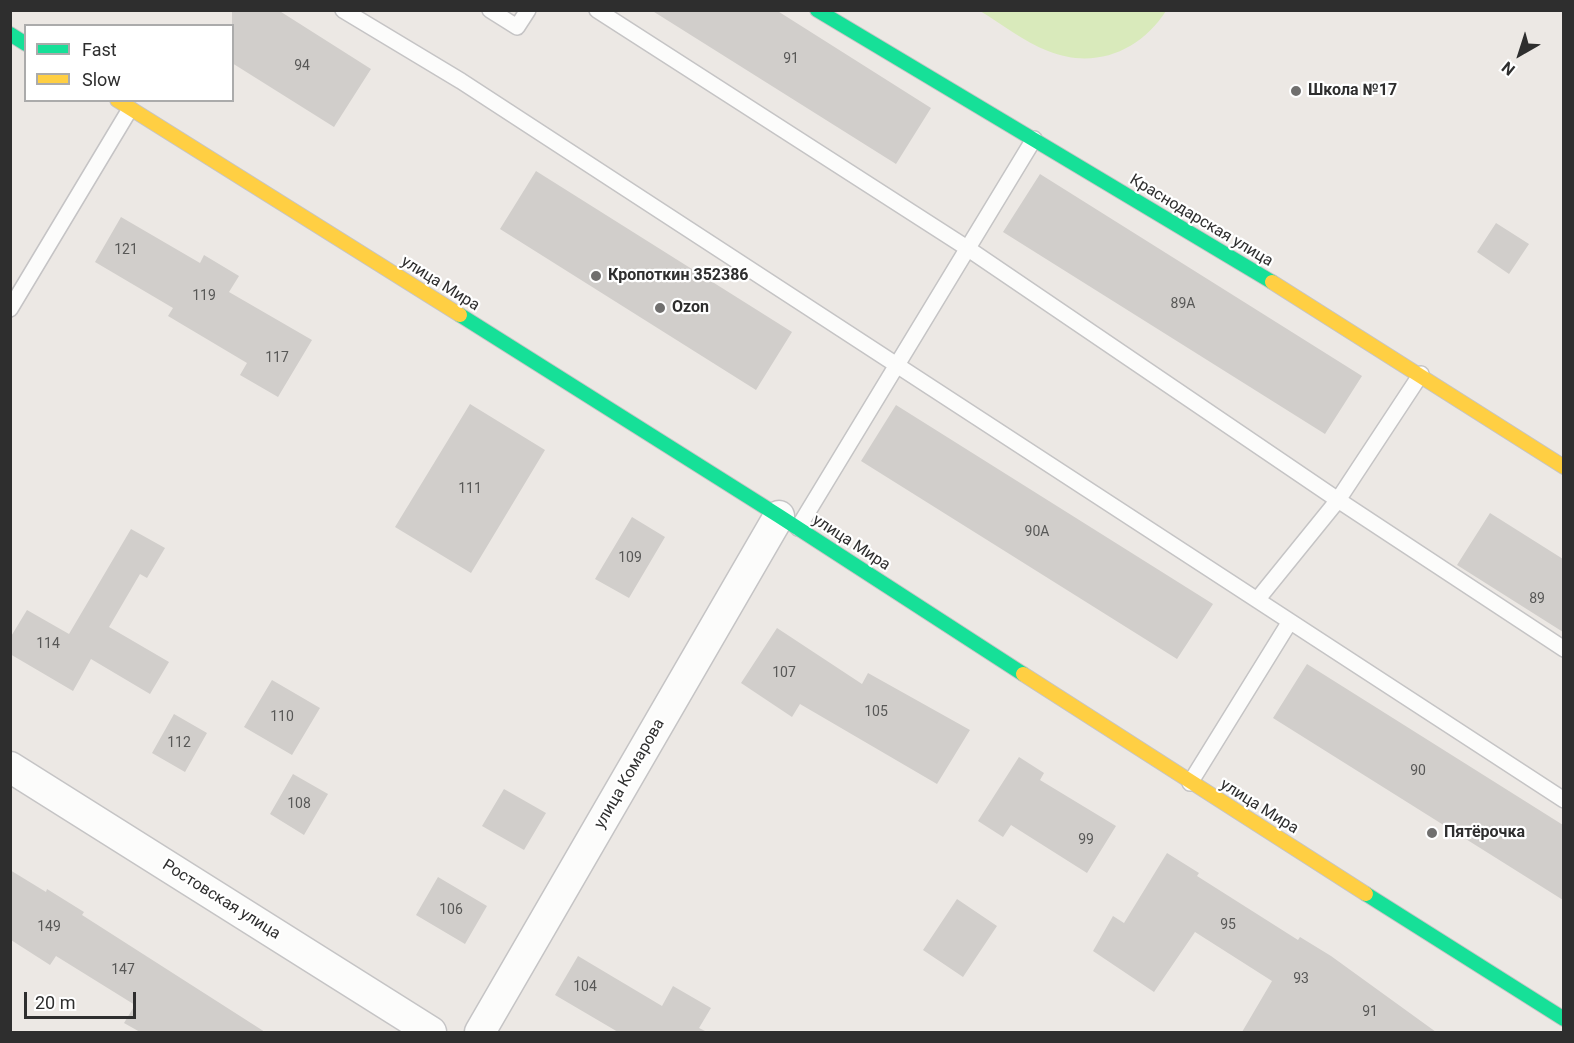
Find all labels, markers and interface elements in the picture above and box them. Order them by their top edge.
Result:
legend [24,24,234,102]
north arrow [1490,24,1550,84]
text: Fast [82,39,117,60]
house number: 91 [783,51,799,67]
text: N [1498,57,1519,79]
house number: 94 [294,58,310,74]
text: Slow [82,69,121,90]
place label: Школа №17 [1308,81,1397,101]
marker: Школа №17 [1289,84,1303,98]
street label: Краснодарская улица [1126,171,1276,271]
house number: 121 [114,242,138,258]
street label: улица Мира [397,252,483,316]
place label: Кропоткин 352386 [608,266,749,286]
marker: Кропоткин 352386 [589,269,603,283]
house number: 119 [192,288,216,304]
house number: 89А [1171,296,1195,312]
place label: Ozon [672,298,709,318]
marker: Ozon [653,301,667,315]
house number: 117 [265,350,289,366]
house number: 111 [458,481,482,497]
street label: улица Мира [809,511,893,575]
house number: 90А [1025,524,1049,540]
house number: 109 [618,550,642,566]
house number: 89 [1529,591,1545,607]
house number: 114 [36,636,60,652]
house number: 107 [772,665,796,681]
house number: 105 [864,704,888,720]
house number: 110 [270,709,294,725]
street label: улица Комарова [591,716,669,832]
house number: 112 [167,735,191,751]
house number: 90 [1410,763,1426,779]
street label: улица Мира [1216,775,1302,839]
house number: 108 [287,796,311,812]
place label: Пятёрочка [1444,823,1525,843]
marker: Пятёрочка [1425,826,1439,840]
house number: 99 [1078,832,1094,848]
street label: Ростовская улица [158,856,284,944]
house number: 106 [439,902,463,918]
house number: 95 [1220,917,1236,933]
house number: 149 [37,919,61,935]
house number: 147 [111,962,135,978]
house number: 93 [1293,971,1309,987]
house number: 104 [573,979,597,995]
scale bar [27,980,140,1018]
text: 20 m [35,992,75,1013]
house number: 91 [1362,1004,1378,1020]

